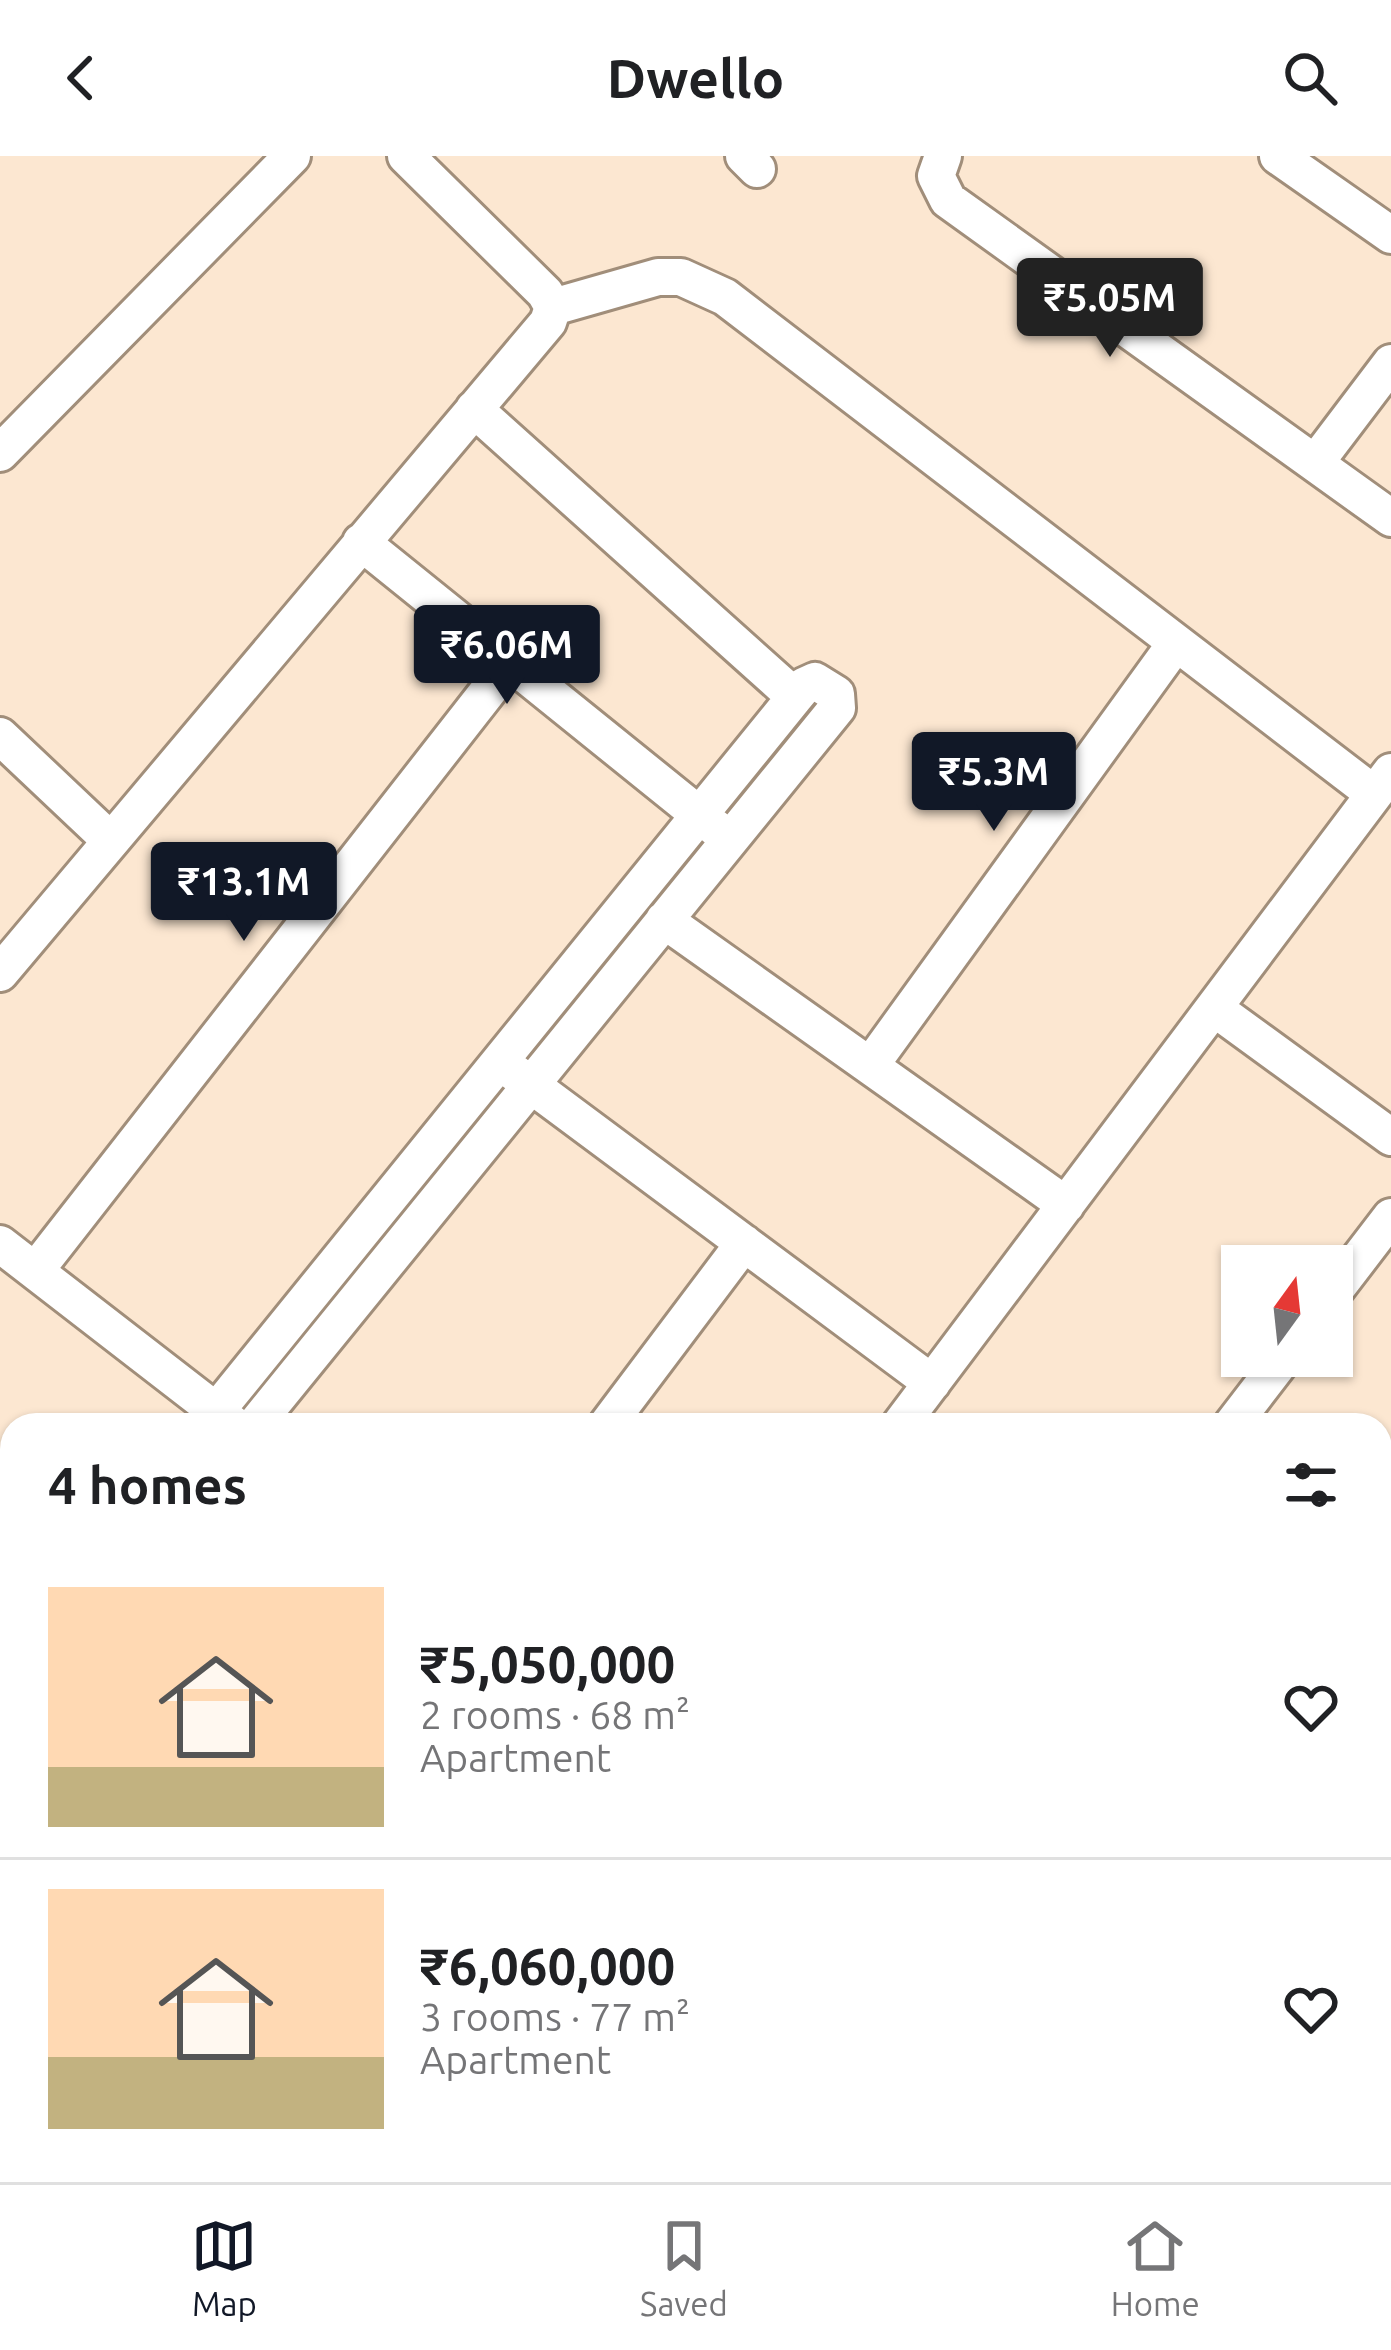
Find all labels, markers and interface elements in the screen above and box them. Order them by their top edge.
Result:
icon: back [48,45,114,111]
icon: search [1277,45,1343,111]
text: Dwello [607,48,784,108]
pin: ₹5.05M [1012,258,1208,360]
text: ₹5.05M [1044,275,1176,318]
pin: ₹6.06M [409,605,605,707]
text: ₹6.06M [441,622,573,665]
pin: ₹5.3M [910,732,1078,834]
text: ₹5.3M [939,749,1049,792]
pin: ₹13.1M [146,842,342,944]
text: ₹13.1M [178,859,310,902]
north arrow [1221,1245,1353,1377]
map controls [1221,1245,1353,1377]
icon: filters [1278,1452,1344,1518]
text: 4 homes [48,1456,247,1514]
icon: home [144,1635,288,1779]
text: ₹5,050,000 [420,1635,675,1693]
icon: heart [1278,1674,1344,1740]
text: 2 rooms · 68 m² [420,1693,690,1736]
text: Apartment [420,1736,611,1779]
icon: home [144,1937,288,2081]
text: ₹6,060,000 [420,1937,675,1995]
icon: heart [1278,1976,1344,2042]
text: 3 rooms · 77 m² [420,1995,690,2038]
text: Apartment [420,2038,611,2081]
tab: Map [191,2213,257,2322]
tab: Saved [640,2213,728,2322]
tab: Home [1111,2213,1200,2322]

